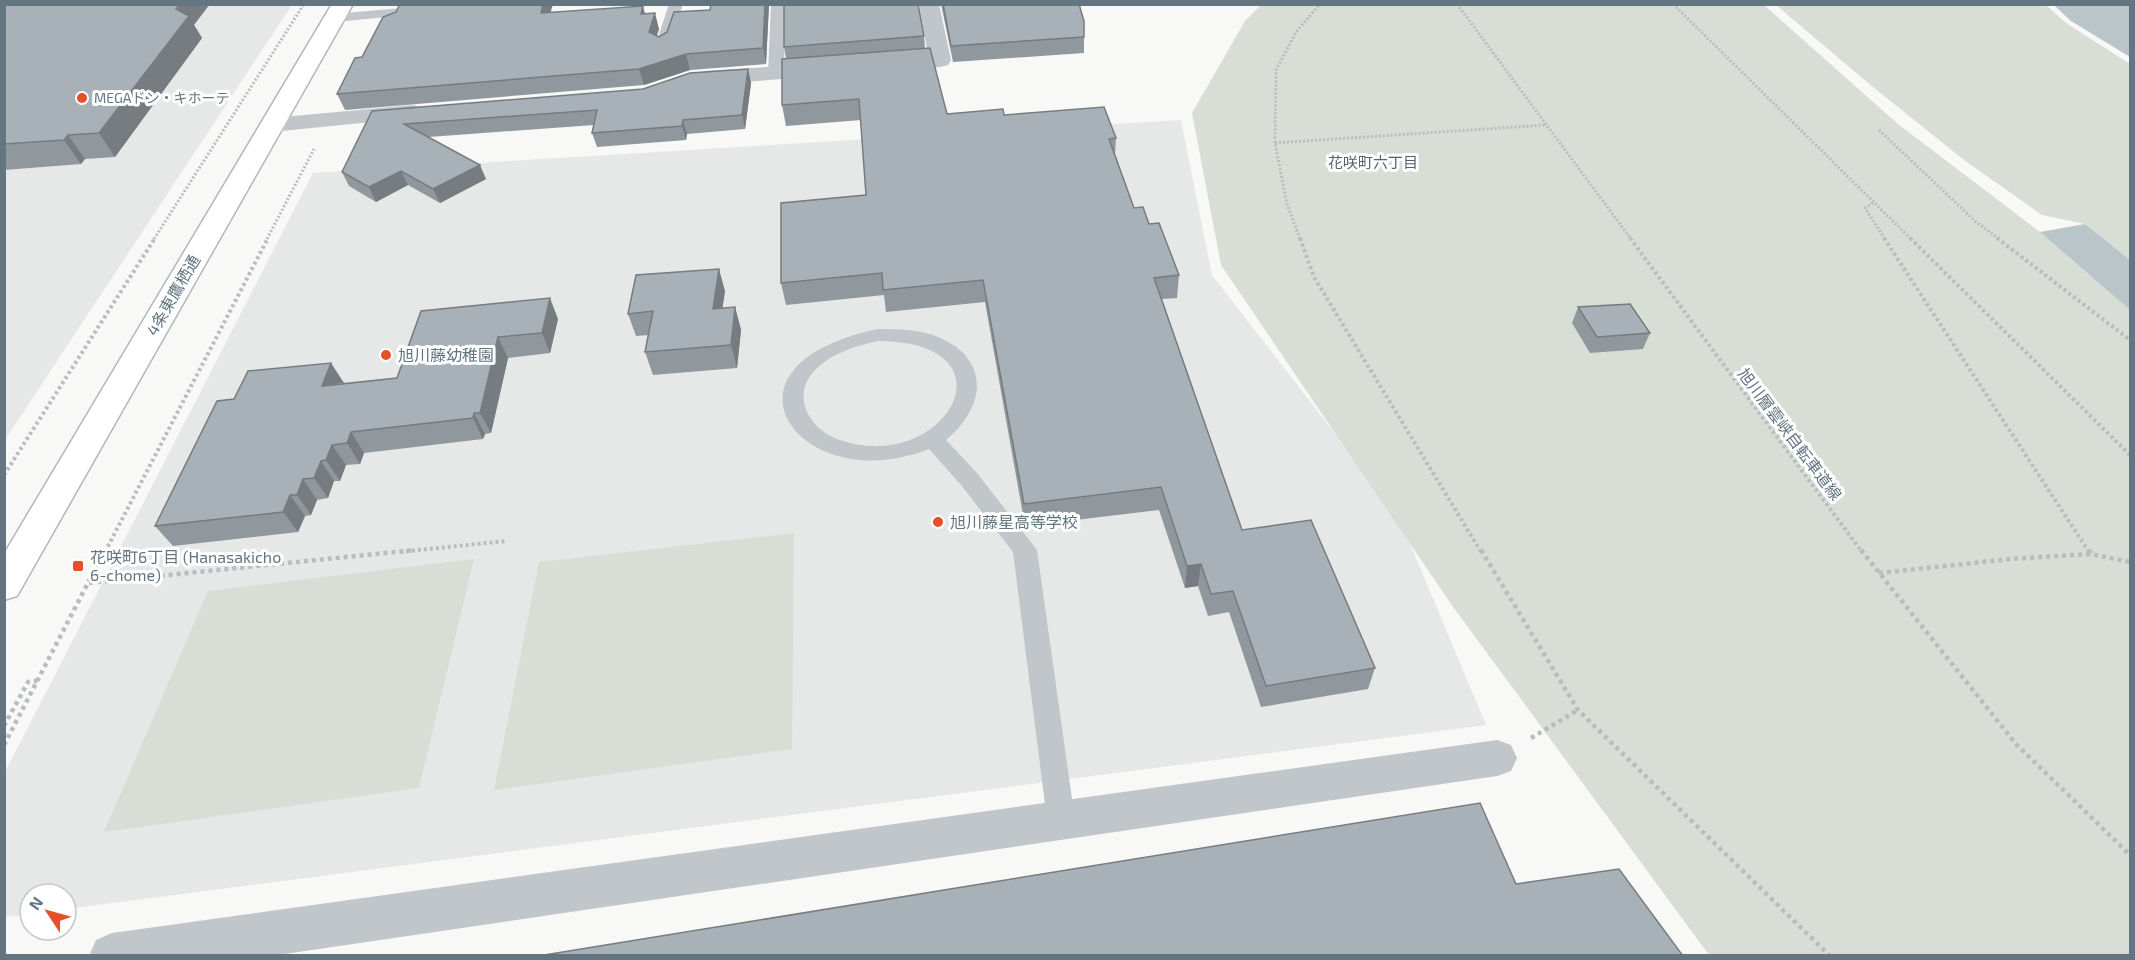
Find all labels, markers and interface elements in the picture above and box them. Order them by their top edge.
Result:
place label: MEGAドン・キホーテ [94,89,230,106]
marker: MEGAドン・キホーテ [75,91,89,105]
district label: 花咲町六丁目 [1328,153,1418,171]
street label: 4条東鷹栖通 [142,251,203,338]
place label: 旭川藤幼稚園 [398,345,494,364]
marker: 旭川藤幼稚園 [379,348,393,362]
street label: 旭川層雲峡自転車道線 [1735,364,1846,503]
place label: 旭川藤星高等学校 [950,512,1078,531]
marker: 旭川藤星高等学校 [931,515,945,529]
place label: 花咲町6丁目 (Hanasakicho 6-chome) [90,547,281,584]
marker: 花咲町6丁目 (Hanasakicho 6-chome) [71,559,85,573]
north arrow [18,882,78,942]
text: N [24,893,47,913]

